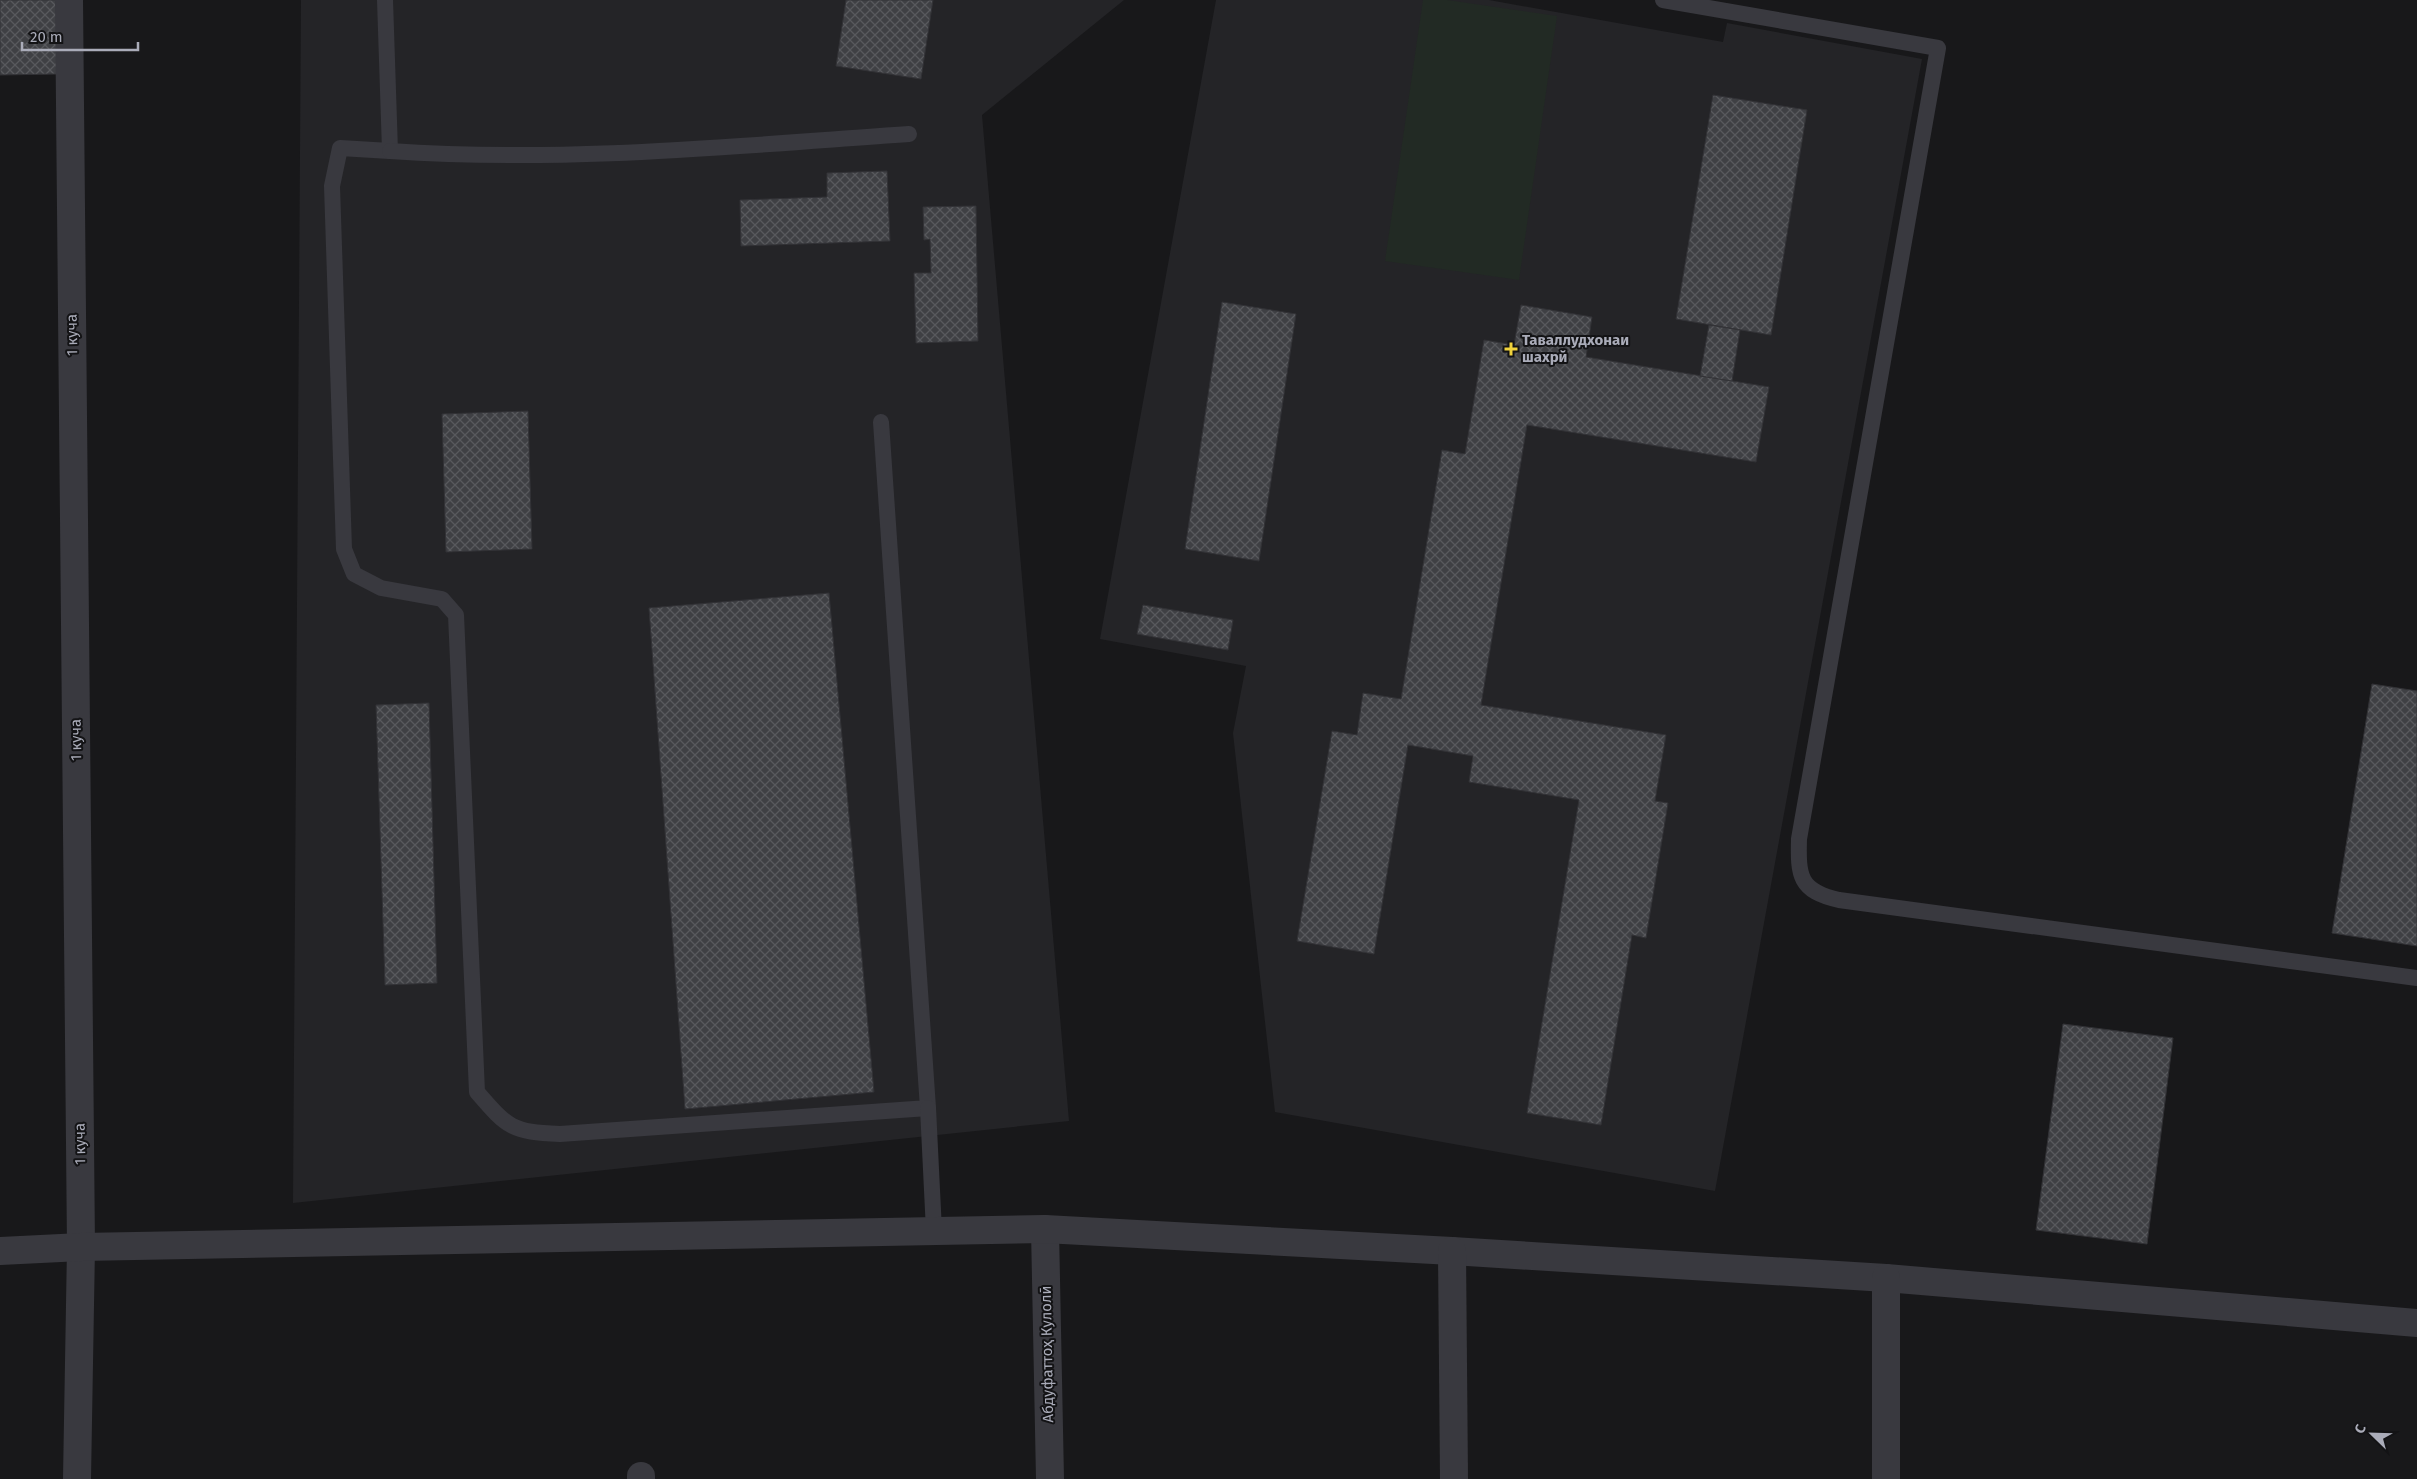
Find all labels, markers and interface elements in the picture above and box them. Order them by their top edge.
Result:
scale bar [22,20,139,52]
text: 20 m [30,28,63,46]
street label: 1 куча [63,314,81,356]
place label: Таваллудхонаи шахрй [1522,331,1629,366]
marker: Таваллудхонаи шахрй [1504,342,1518,356]
street label: 1 куча [67,719,85,761]
street label: 1 куча [71,1123,89,1165]
street label: Абдуфаттоҳ Кулолӣ [1037,1285,1057,1423]
north arrow [2347,1409,2397,1459]
text: С [2351,1422,2370,1436]

